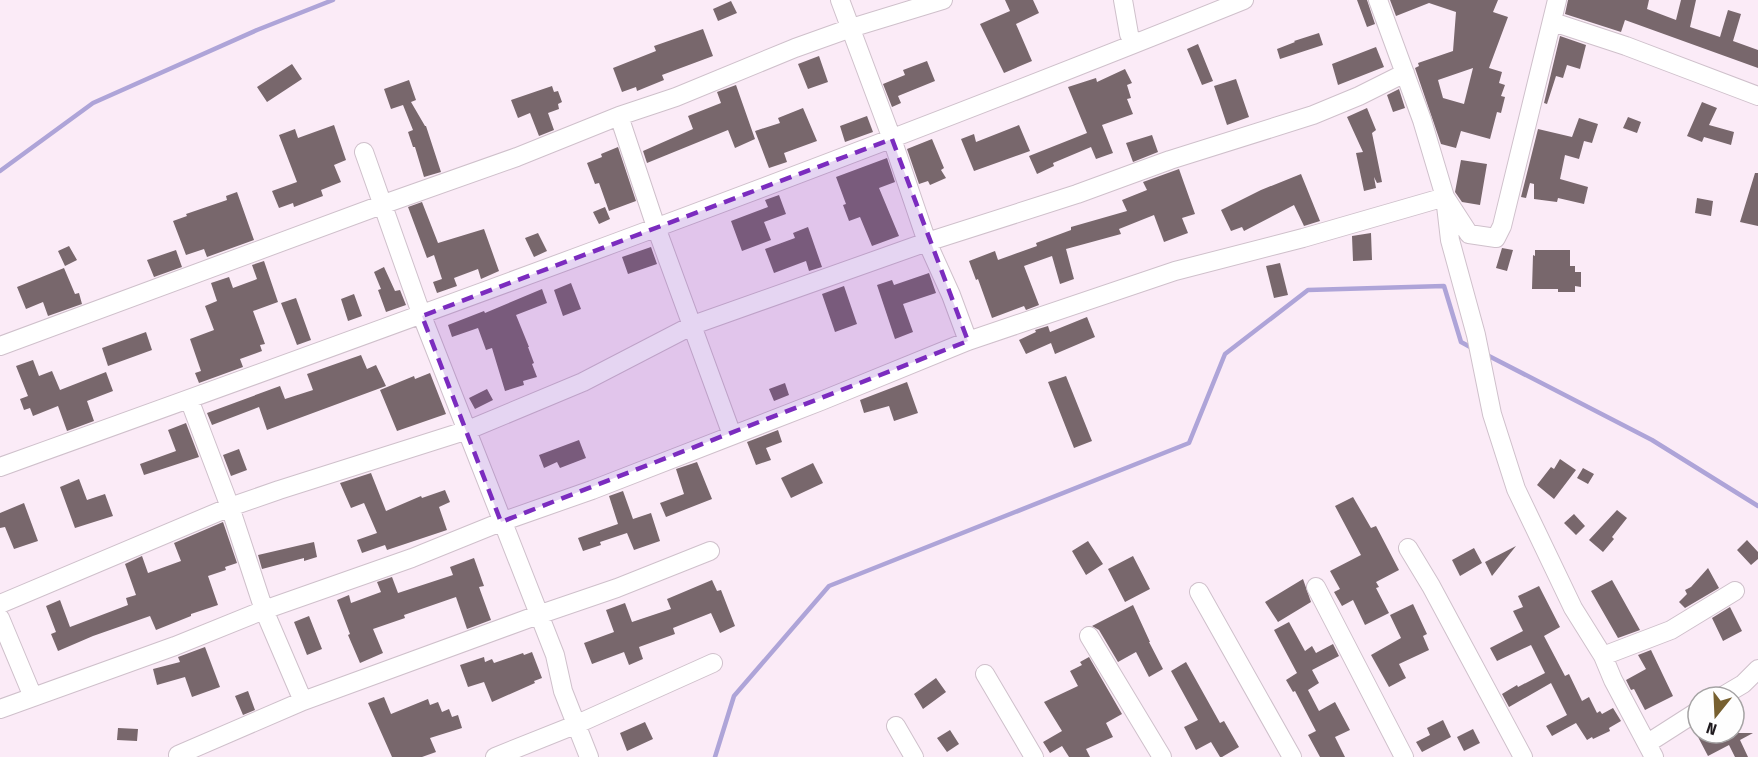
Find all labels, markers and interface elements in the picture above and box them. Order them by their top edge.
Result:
north arrow [1686,685,1746,745]
text: N [1704,718,1719,739]

